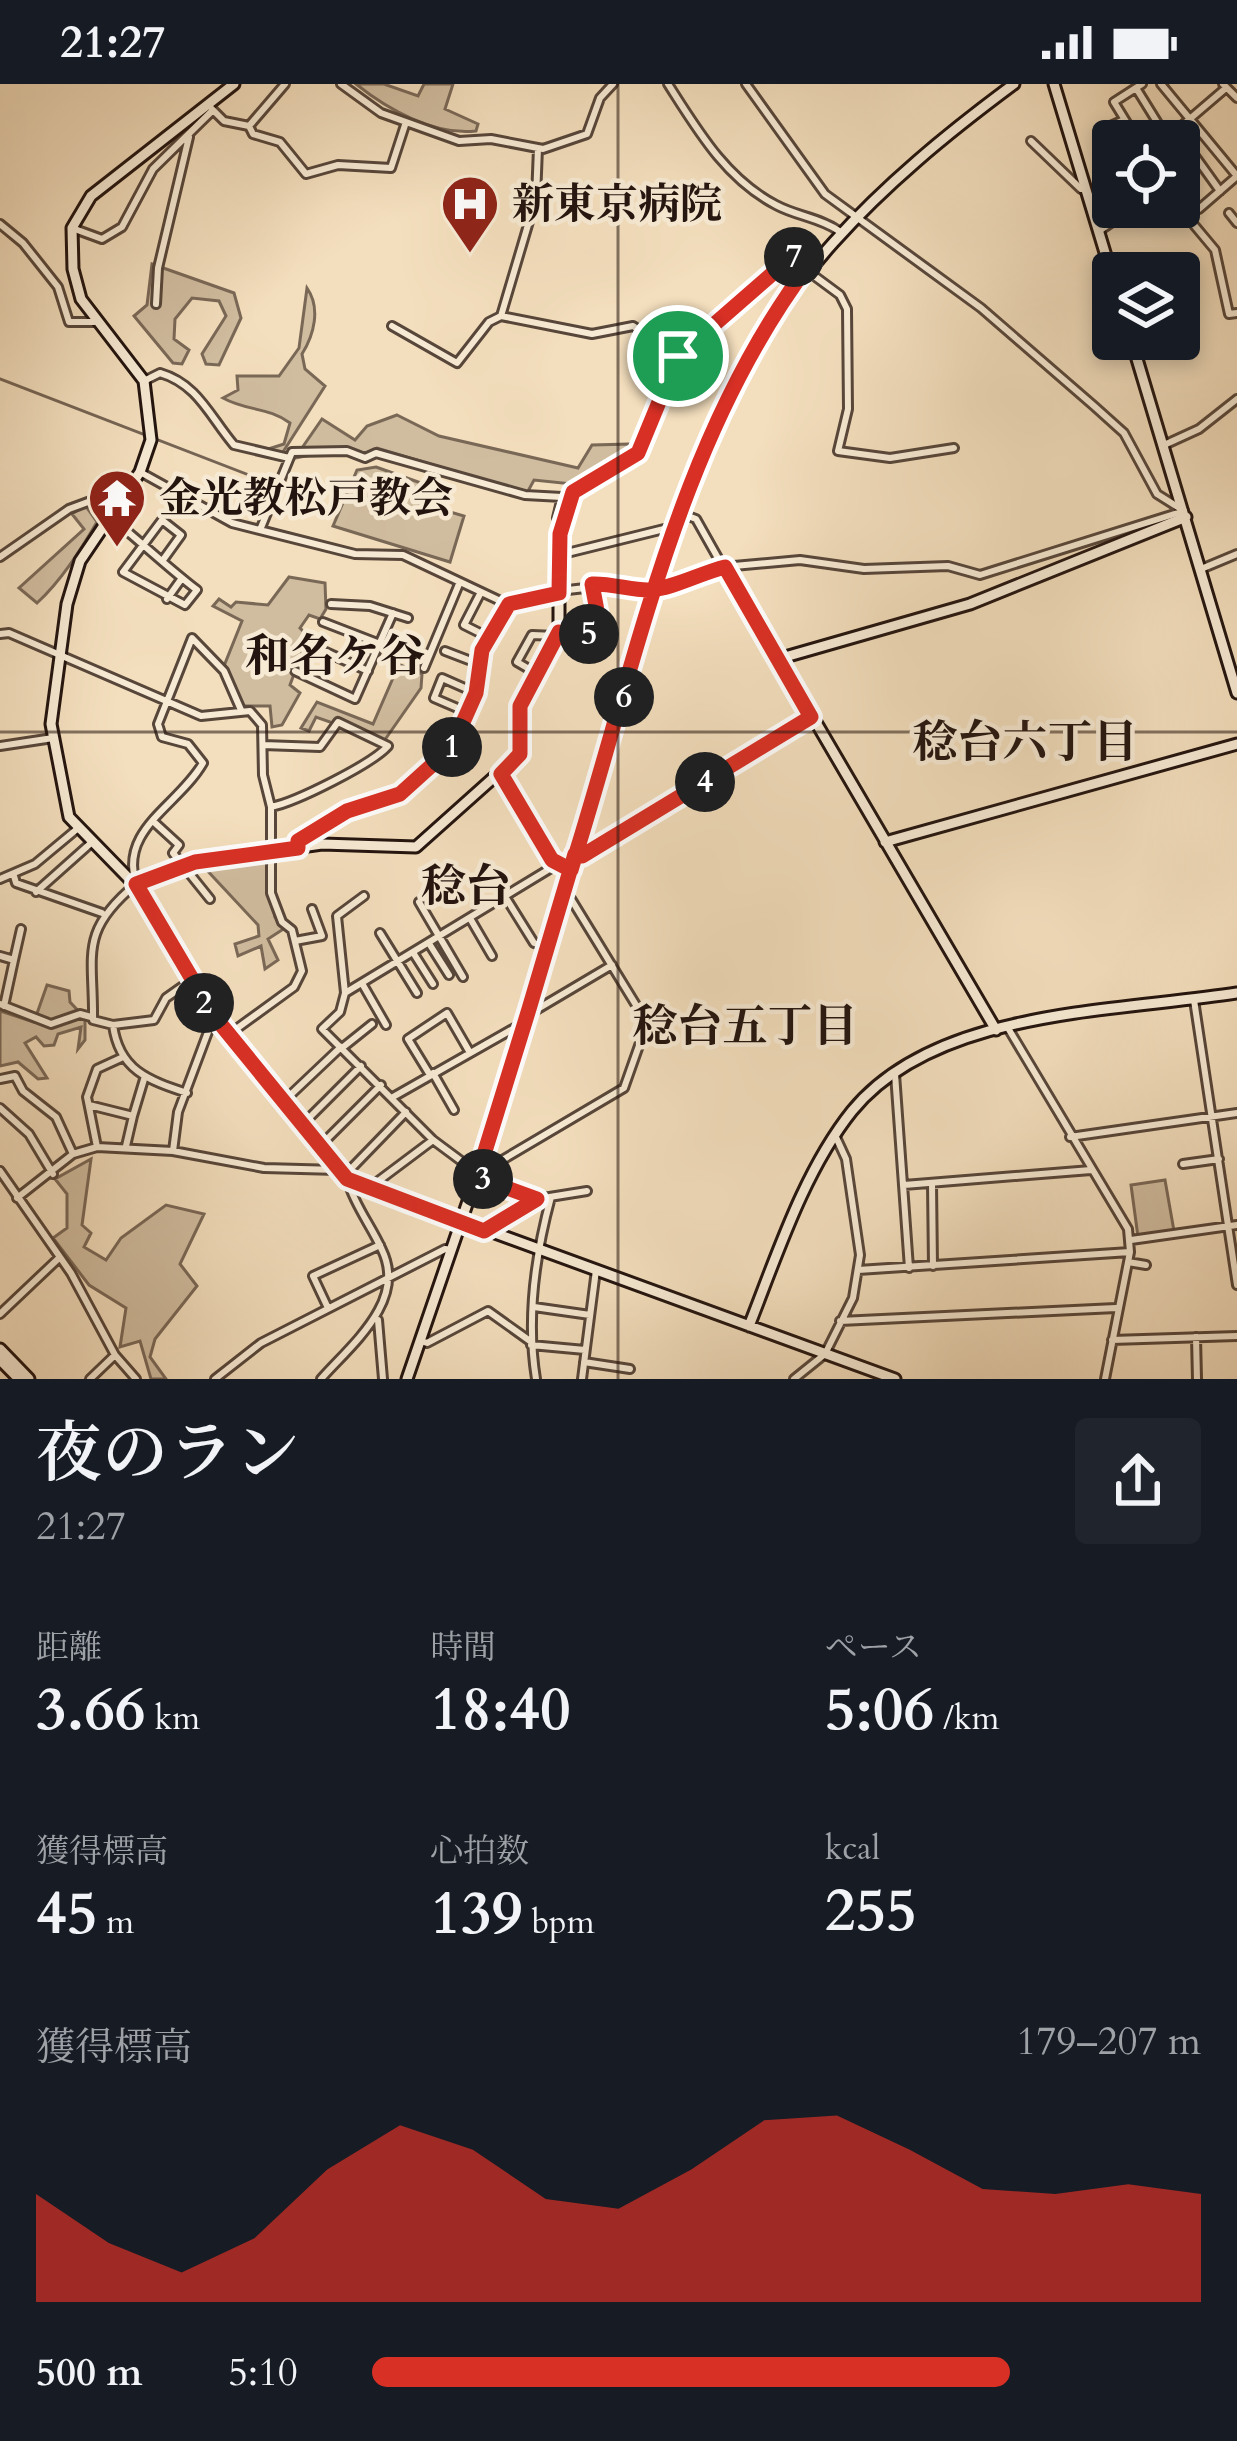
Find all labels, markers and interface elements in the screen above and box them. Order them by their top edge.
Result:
text: 21:27 [60,12,165,73]
map controls [1092,120,1200,360]
button: locate [1092,120,1200,228]
hospital icon: 新東京病院 [439,173,501,255]
place label: 新東京病院 [512,176,722,233]
pin: 7 [764,227,824,287]
text: 7 [786,234,802,279]
button: layers [1092,252,1200,360]
pin [627,305,729,407]
icon: arrive [645,323,711,389]
temple icon: 金光教松戸教会 [86,467,148,549]
place label: 金光教松戸教会 [159,470,453,527]
pin: 5 [559,604,619,664]
text: 5 [581,611,597,656]
district label: 和名ケ谷 [245,626,425,687]
pin: 6 [594,667,654,727]
text: 6 [616,674,632,719]
district label: 稔台六丁目 [912,712,1138,773]
pin: 1 [422,717,482,777]
text: 1 [444,724,460,769]
pin: 4 [675,752,735,812]
text: 4 [697,759,713,804]
district label: 稔台 [421,856,511,917]
pin: 2 [174,973,234,1033]
text: 2 [196,980,212,1025]
district label: 稔台五丁目 [632,996,858,1057]
pin: 3 [453,1149,513,1209]
text: 3 [475,1156,491,1201]
text: 夜のラン [36,1410,300,1499]
button: share [1075,1418,1201,1544]
text: 21:27 [36,1500,126,1553]
text: 距離 [36,1625,102,1670]
text: 時間 [430,1625,496,1670]
text: ペース [825,1625,922,1670]
text: 3.66 [36,1670,146,1751]
text: 18:40 [430,1670,571,1751]
text: 5:06 [825,1670,934,1751]
text: km [146,1696,200,1741]
text: /km [934,1696,999,1741]
text: kcal [825,1826,880,1871]
text: 獲得標高 [36,1829,168,1874]
text: 心拍数 [430,1829,529,1874]
text: 255 [825,1871,917,1952]
text: 45 [36,1874,97,1955]
text: 139 [430,1874,523,1955]
text: m [97,1900,134,1945]
text: bpm [523,1900,595,1945]
text: 179–207 m [1016,2015,1201,2068]
text: 獲得標高 [36,2021,192,2074]
text: 500 m [36,2346,142,2399]
text: 5:10 [228,2346,298,2399]

